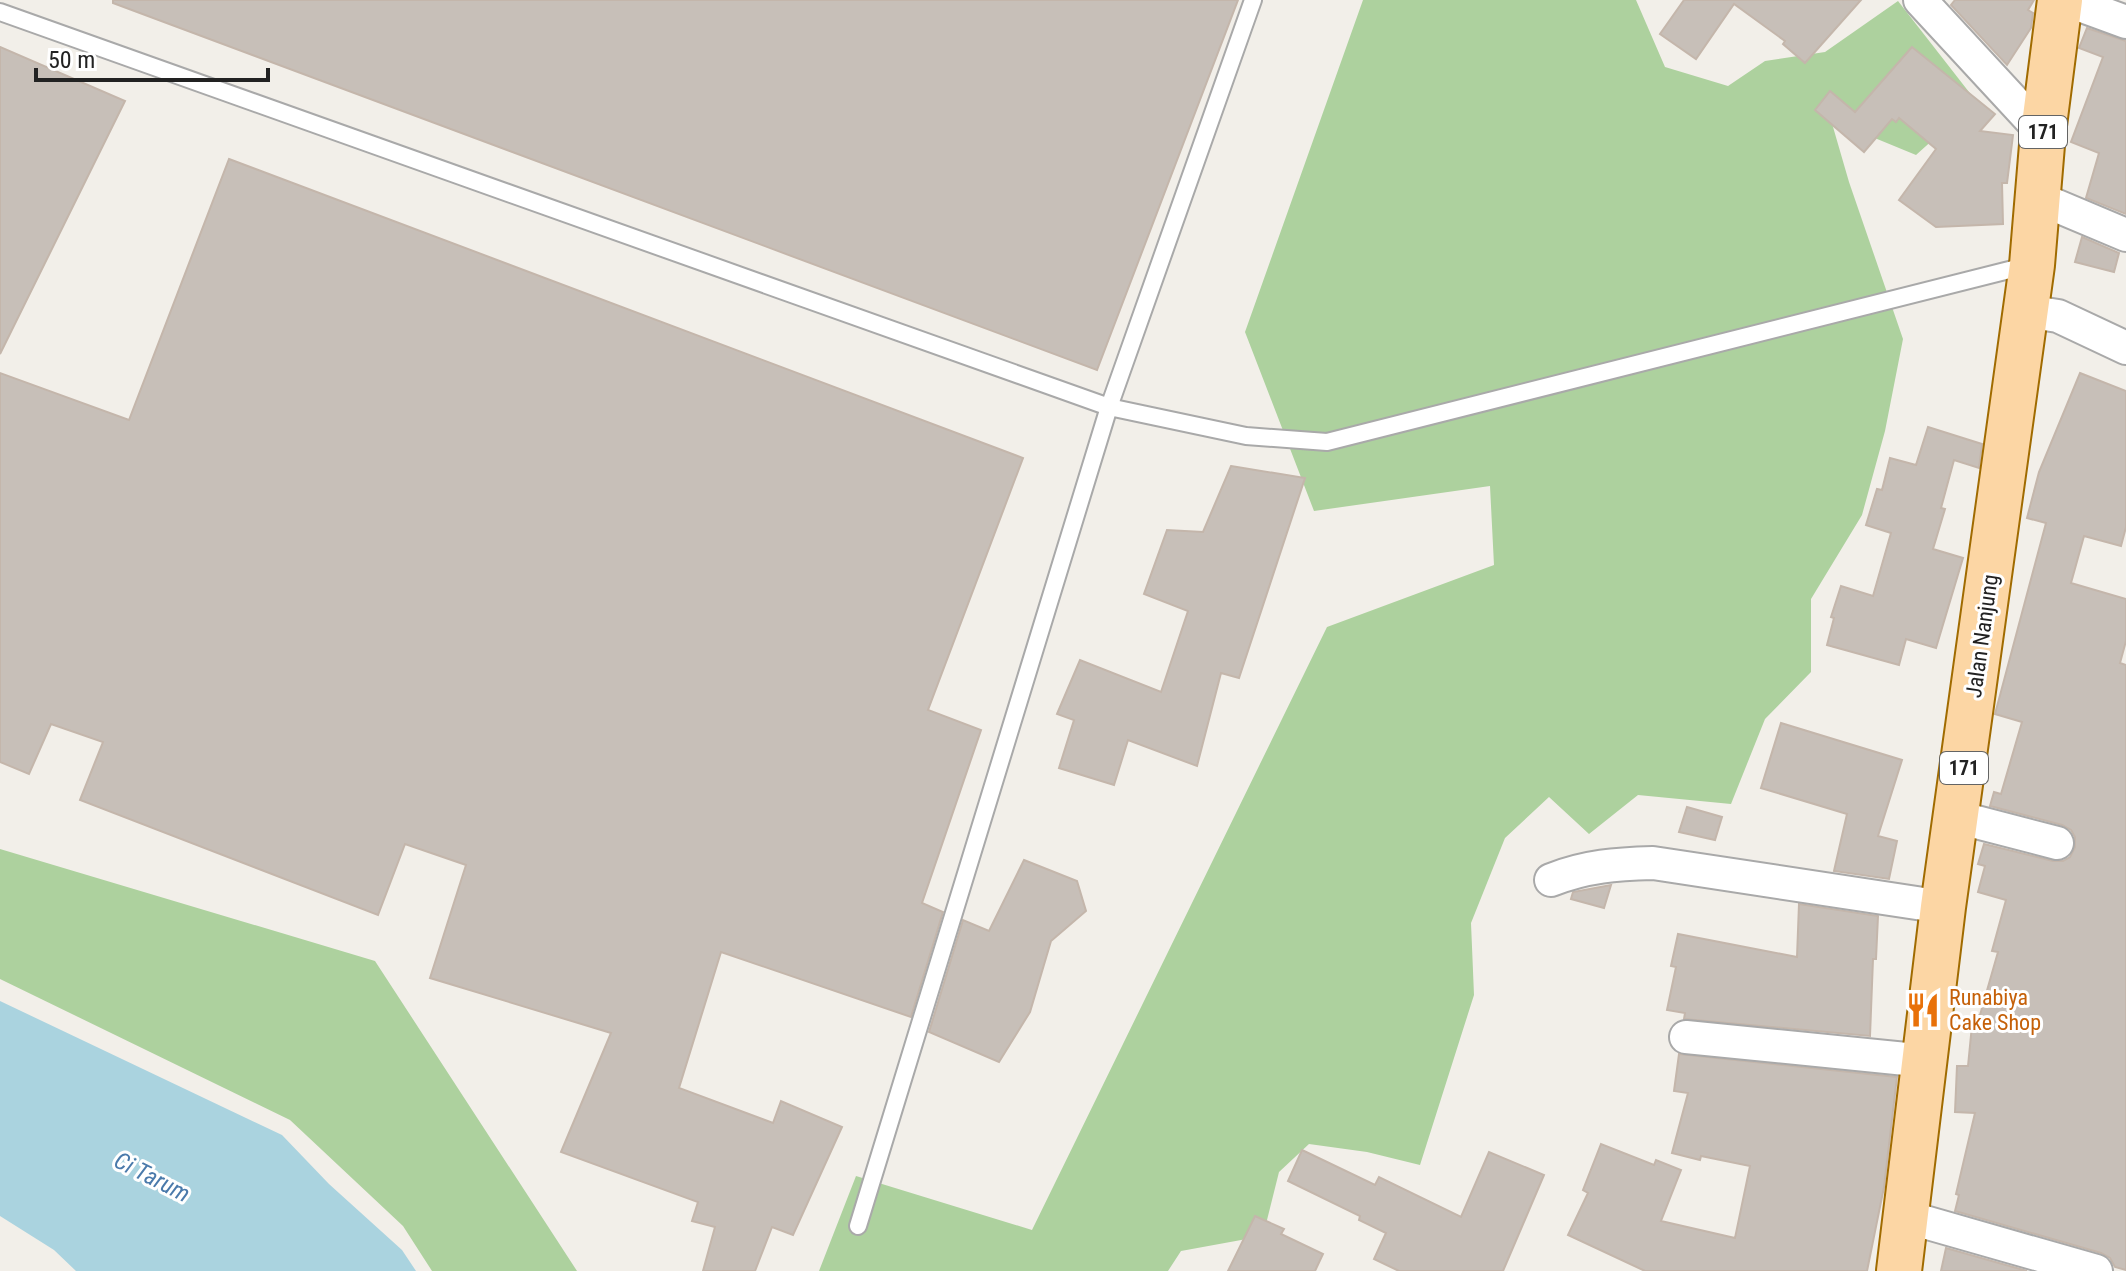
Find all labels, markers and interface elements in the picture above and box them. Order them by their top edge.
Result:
scale bar [36,32,268,82]
text: 50 m [48,46,95,74]
road number: 171 [2019,116,2067,148]
street label: Jalan Nanjung [1961,573,2003,699]
road number: 171 [1940,752,1988,784]
place label: Runabiya Cake Shop [1949,985,2041,1035]
restaurant icon: Runabiya Cake Shop [1904,991,1942,1029]
water label: Ci Tarum [109,1146,195,1208]

